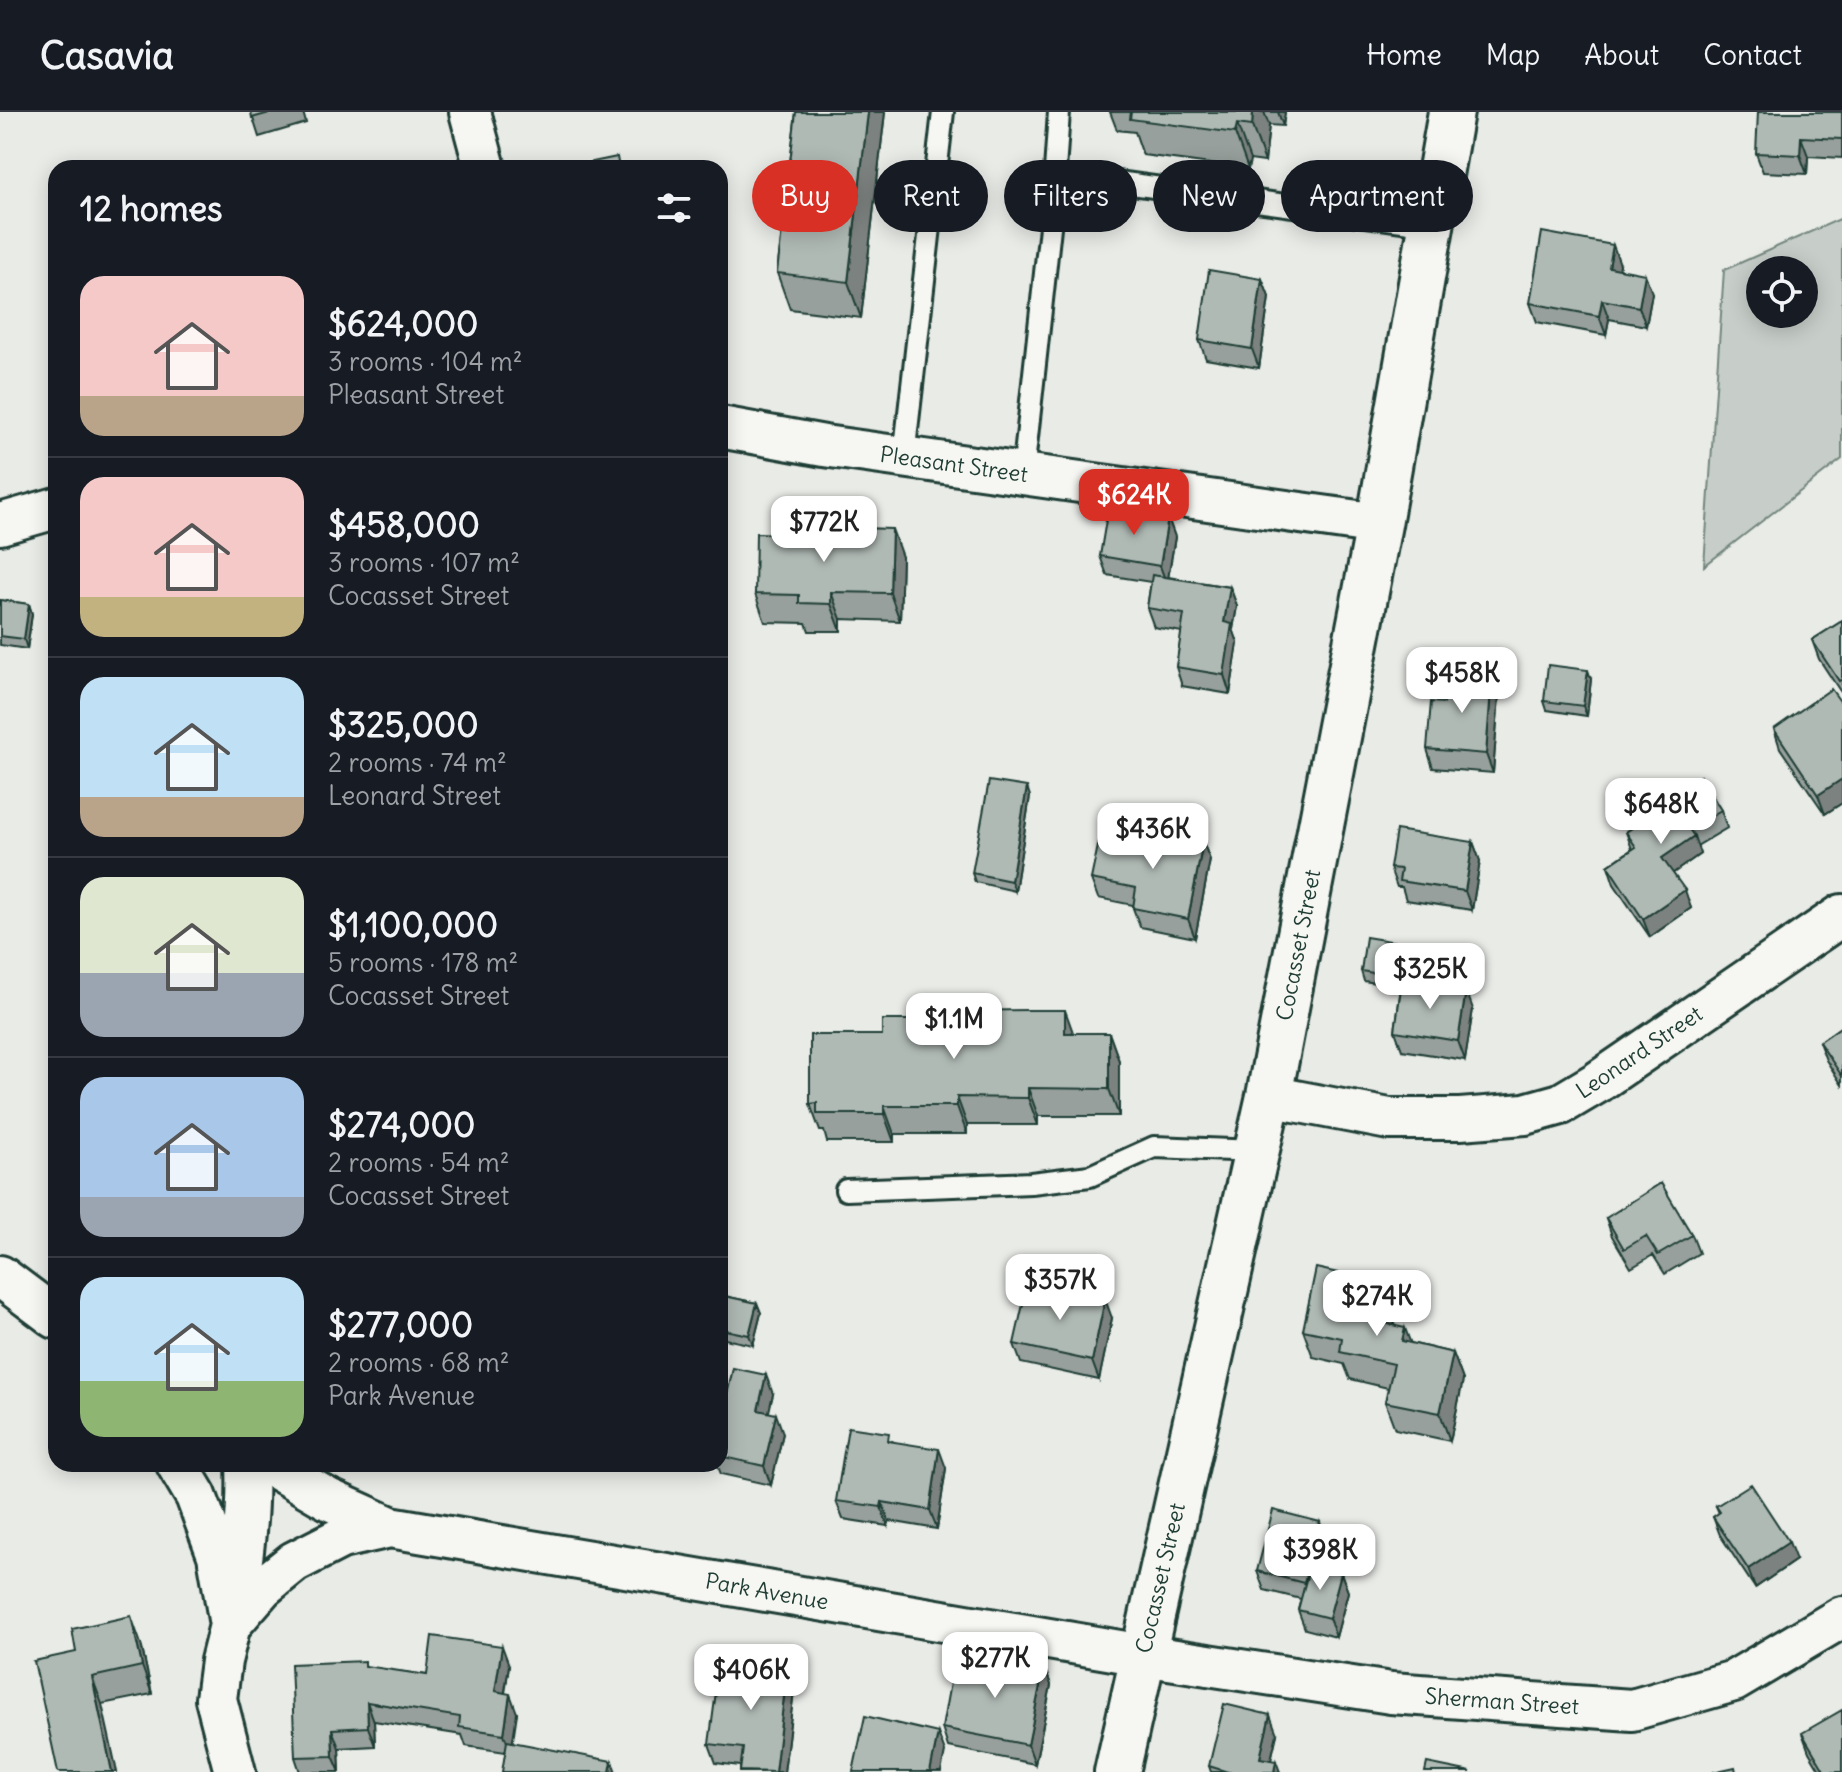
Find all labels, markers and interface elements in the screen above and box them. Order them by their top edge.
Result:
text: Casavia [40,32,174,79]
text: Home [1366,37,1442,73]
text: Map [1486,37,1540,73]
text: About [1584,37,1659,73]
text: Contact [1703,37,1802,73]
chip: Buy [752,160,858,232]
chip: Rent [874,160,988,232]
chip: Filters [1004,160,1137,232]
chip: New [1153,160,1265,232]
chip: Apartment [1281,160,1473,232]
icon: filters [652,186,696,230]
text: 12 homes [80,187,223,230]
map controls [1746,256,1818,328]
button: locate [1746,256,1818,328]
text: $624,000 [328,302,478,345]
icon: home [144,308,240,404]
text: 3 rooms · 104 m² [328,345,523,378]
text: Pleasant Street [328,378,504,411]
street label: Pleasant Street [878,440,1030,488]
pin: $624K [1078,469,1190,537]
text: $624K [1097,478,1171,511]
pin: $772K [768,496,880,564]
text: $458,000 [328,503,480,546]
text: $772K [789,505,859,538]
icon: home [144,509,240,605]
text: 3 rooms · 107 m² [328,546,520,579]
text: Cocasset Street [328,579,509,612]
pin: $458K [1406,647,1518,715]
text: $458K [1424,656,1500,689]
text: $325,000 [328,703,479,746]
icon: home [144,709,240,805]
text: 2 rooms · 74 m² [328,746,507,779]
pin: $648K [1605,778,1717,846]
text: Leonard Street [328,779,501,812]
text: $648K [1623,787,1699,820]
pin: $436K [1097,803,1209,871]
text: $436K [1115,812,1191,845]
street label: Cocasset Street [1270,867,1326,1023]
text: $1,100,000 [328,903,498,946]
icon: home [144,909,240,1005]
pin: $325K [1374,943,1486,1011]
text: 5 rooms · 178 m² [328,946,518,979]
text: $325K [1393,952,1467,985]
text: Cocasset Street [328,979,509,1012]
pin: $1.1M [898,993,1010,1061]
street label: Leonard Street [1570,999,1708,1105]
text: $1.1M [924,1002,984,1035]
text: $274,000 [328,1103,475,1146]
icon: home [144,1109,240,1205]
text: 2 rooms · 54 m² [328,1146,510,1179]
text: Cocasset Street [328,1179,509,1212]
pin: $357K [1004,1254,1116,1322]
text: $357K [1024,1263,1096,1296]
pin: $274K [1321,1270,1433,1338]
text: $274K [1341,1279,1413,1312]
text: $277,000 [328,1303,473,1346]
icon: home [144,1309,240,1405]
text: 2 rooms · 68 m² [328,1346,510,1379]
text: Park Avenue [328,1379,475,1412]
street label: Cocasset Street [1129,1500,1191,1656]
pin: $398K [1264,1524,1376,1592]
text: $398K [1282,1533,1358,1566]
street label: Park Avenue [703,1566,831,1616]
pin: $277K [939,1632,1051,1700]
text: $277K [960,1641,1030,1674]
pin: $406K [695,1644,807,1712]
text: $406K [712,1653,790,1686]
street label: Sherman Street [1424,1682,1580,1720]

